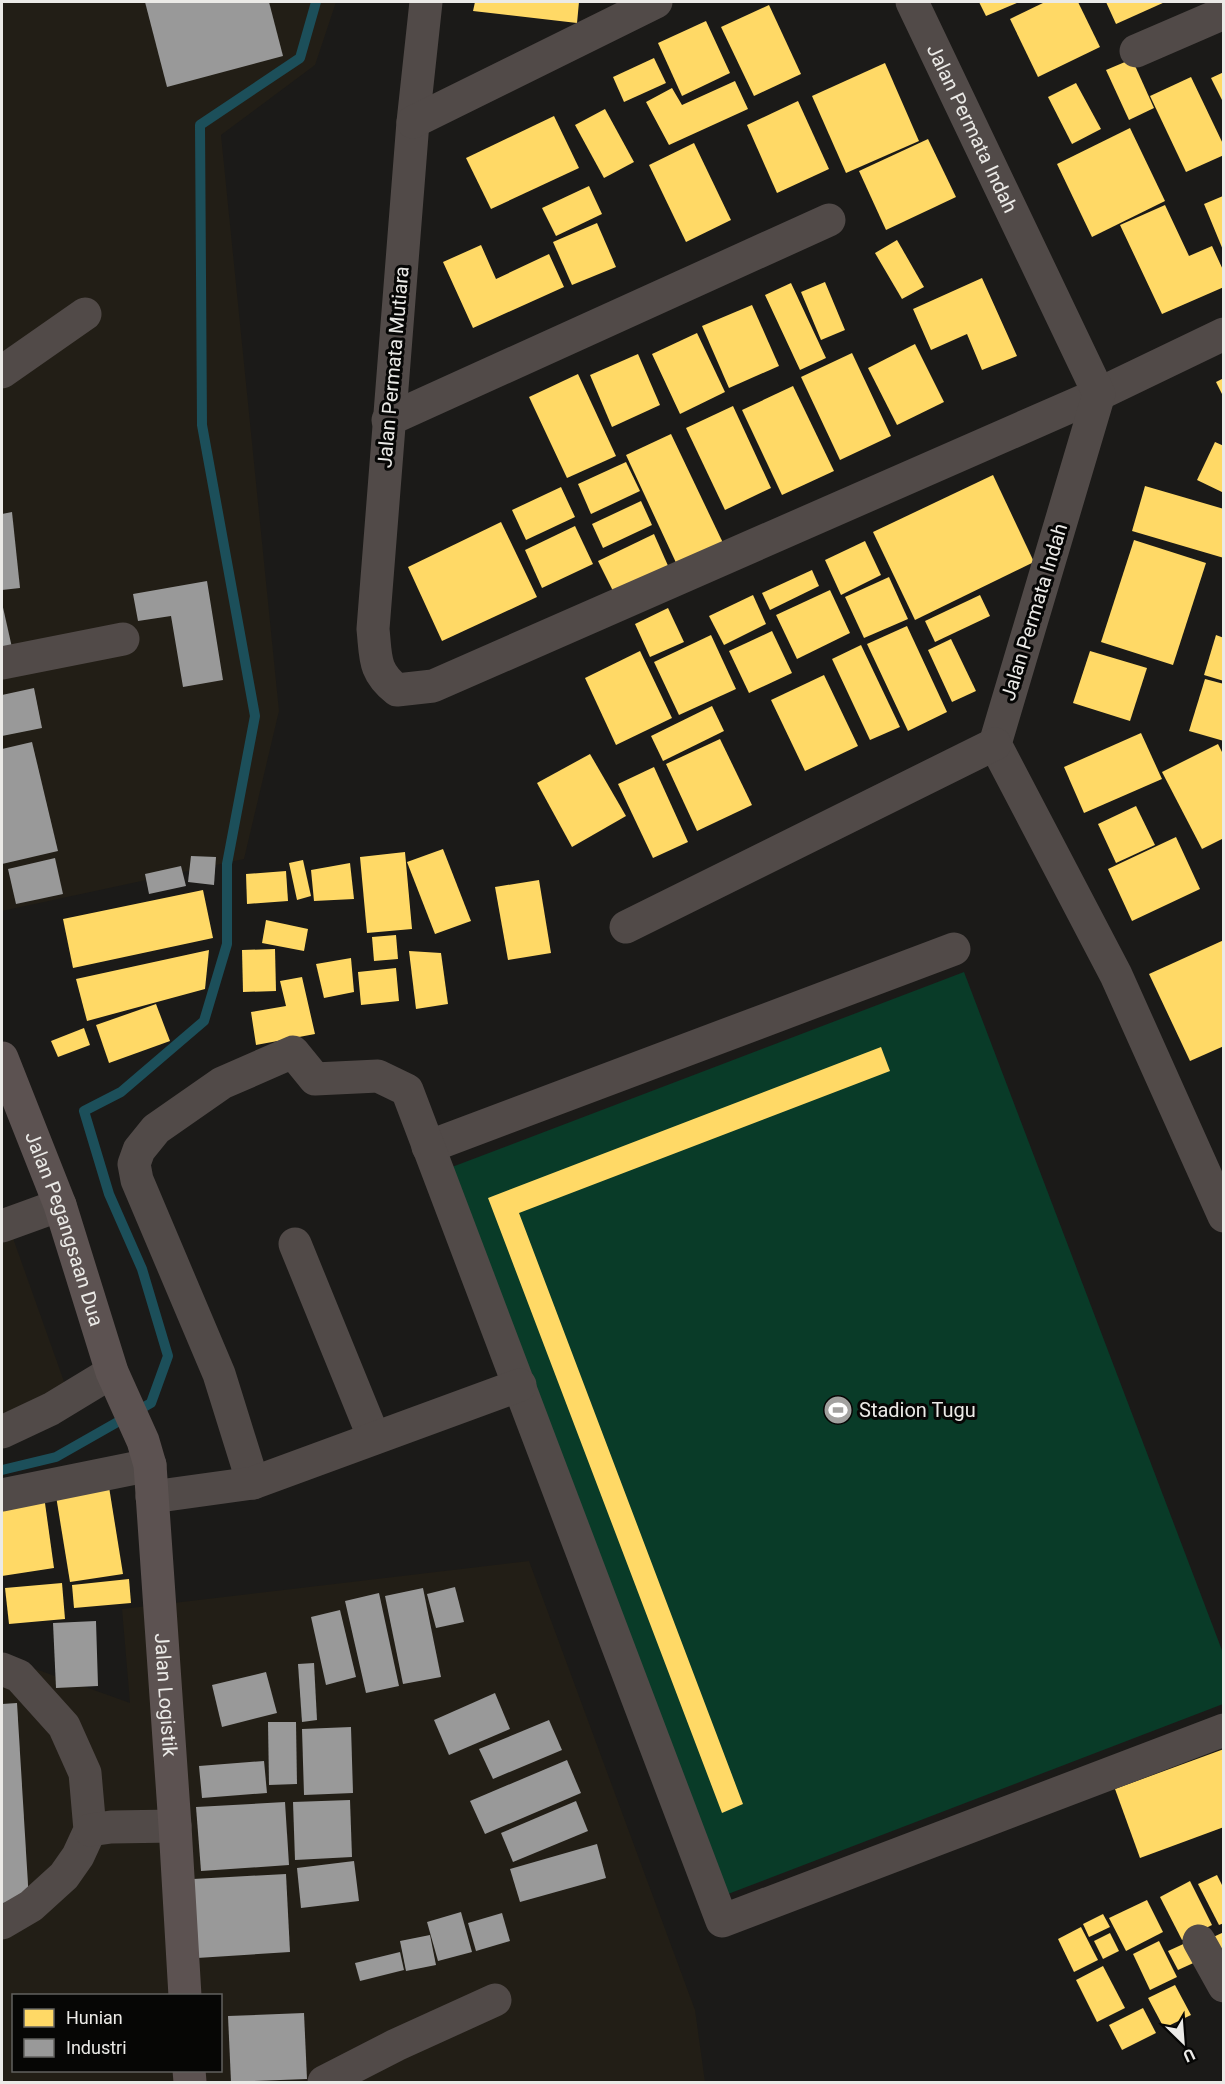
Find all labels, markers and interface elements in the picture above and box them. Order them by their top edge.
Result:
street label: Jalan Permata Indah [922,40,1023,217]
street label: Jalan Permata Mutiara [372,265,414,469]
street label: Jalan Permata Indah [996,521,1072,703]
street label: Jalan Pegangsaan Dua [20,1128,109,1329]
sports icon: Stadion Tugu [822,1394,854,1426]
place label: Stadion Tugu [859,1398,976,1422]
street label: Jalan Logistik [150,1632,182,1758]
legend [12,1994,222,2072]
text: Hunian [66,2007,123,2028]
north arrow [1153,2012,1213,2072]
text: Industri [66,2037,127,2058]
text: U [1180,2044,1198,2066]

